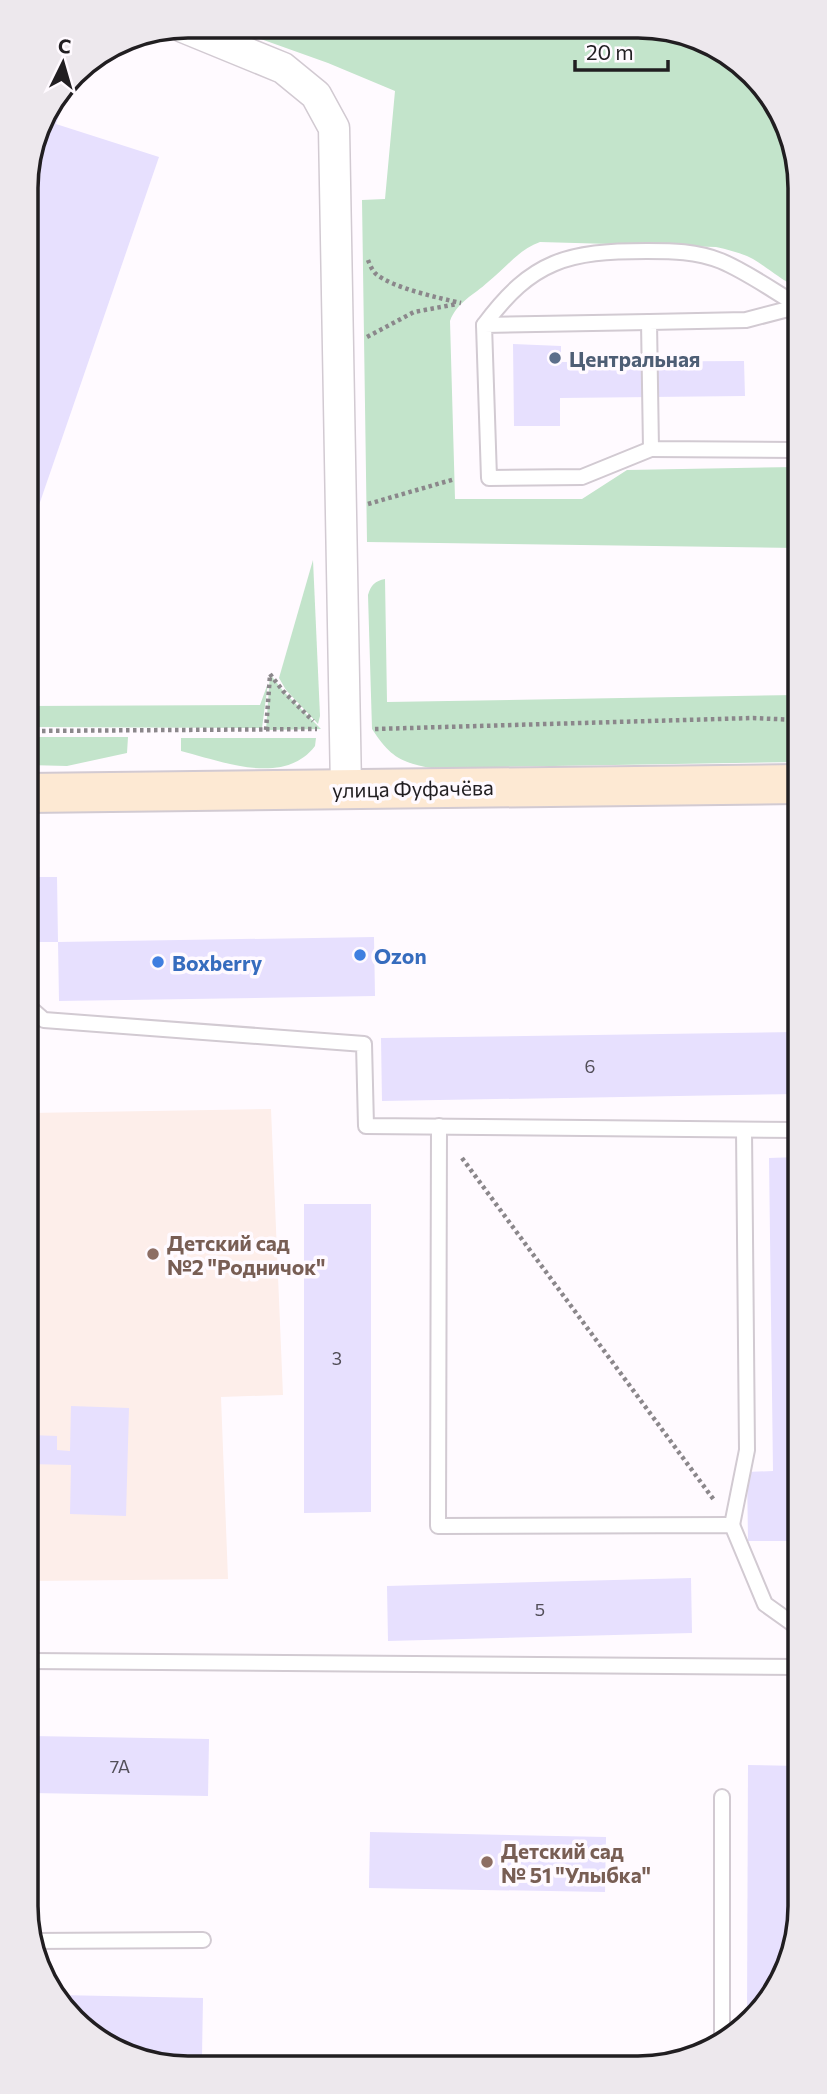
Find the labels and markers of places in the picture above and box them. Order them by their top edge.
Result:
place label: Центральная [569,346,700,371]
marker: Центральная [547,350,563,366]
place label: Ozon [374,943,427,968]
marker: Ozon [352,947,368,963]
place label: Boxberry [172,950,263,975]
marker: Boxberry [150,954,166,970]
place label: Детский сад №2 "Родничок" [167,1230,325,1279]
marker: Детский сад №2 "Родничок" [145,1246,161,1262]
place label: Детский сад № 51 "Улыбка" [501,1838,651,1887]
marker: Детский сад № 51 "Улыбка" [479,1854,495,1870]

